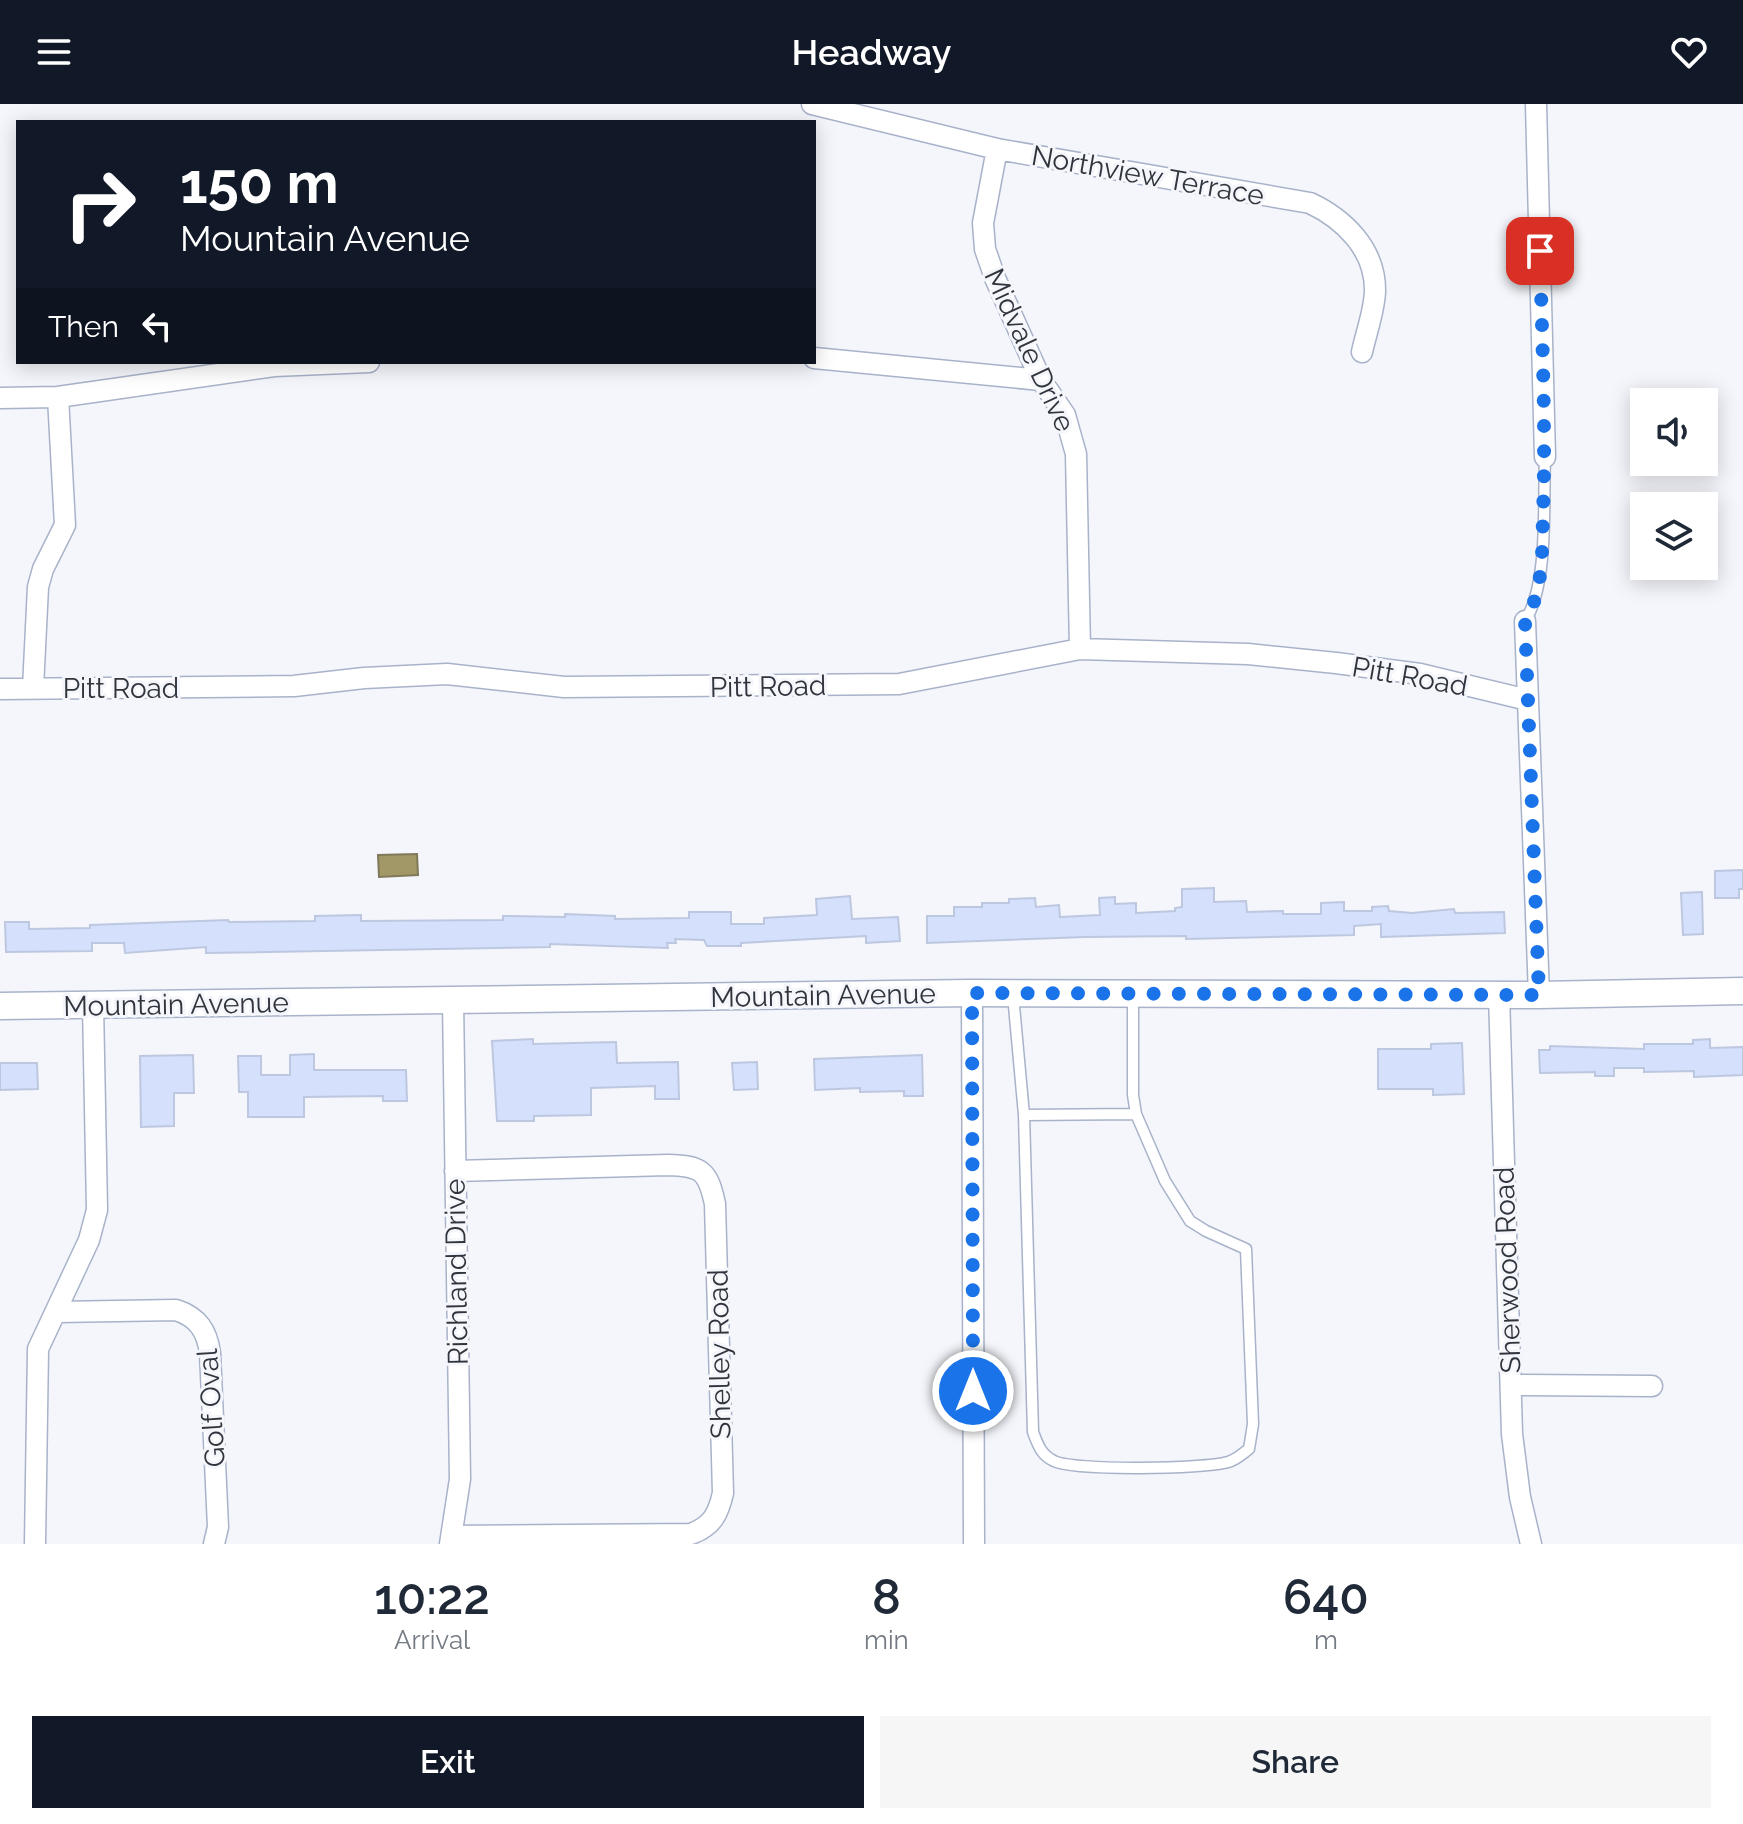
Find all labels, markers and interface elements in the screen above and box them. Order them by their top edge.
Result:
icon: menu [32,30,76,74]
icon: heart [1667,30,1711,74]
text: Headway [792,31,951,73]
street label: Northview Terrace [1029,139,1267,212]
text: 150 m [180,150,339,216]
icon: right [48,152,152,256]
text: Mountain Avenue [180,217,470,259]
pin [1506,217,1574,285]
icon: arrive [1518,229,1562,273]
street label: Midvale Drive [977,264,1082,437]
icon: left [135,304,179,348]
text: Then [48,309,119,344]
map controls [1630,388,1718,580]
button: sound [1630,388,1718,476]
button: layers [1630,492,1718,580]
street label: Pitt Road [1350,650,1470,703]
street label: Pitt Road [709,669,827,704]
street label: Pitt Road [63,672,179,705]
street label: Mountain Avenue [710,977,936,1014]
street label: Mountain Avenue [63,986,289,1023]
street label: Sherwood Road [1487,1166,1528,1374]
street label: Richland Drive [438,1178,475,1366]
street label: Shelley Road [702,1269,737,1439]
street label: Golf Oval [191,1347,232,1468]
position arrow [931,1349,1015,1433]
text: 10:22 [374,1569,490,1625]
text: 8 [872,1569,901,1625]
text: 640 [1283,1569,1369,1625]
text: Arrival [394,1625,470,1655]
text: min [864,1625,909,1655]
text: m [1314,1625,1338,1655]
button: Exit [32,1716,864,1808]
button: Share [880,1716,1711,1808]

